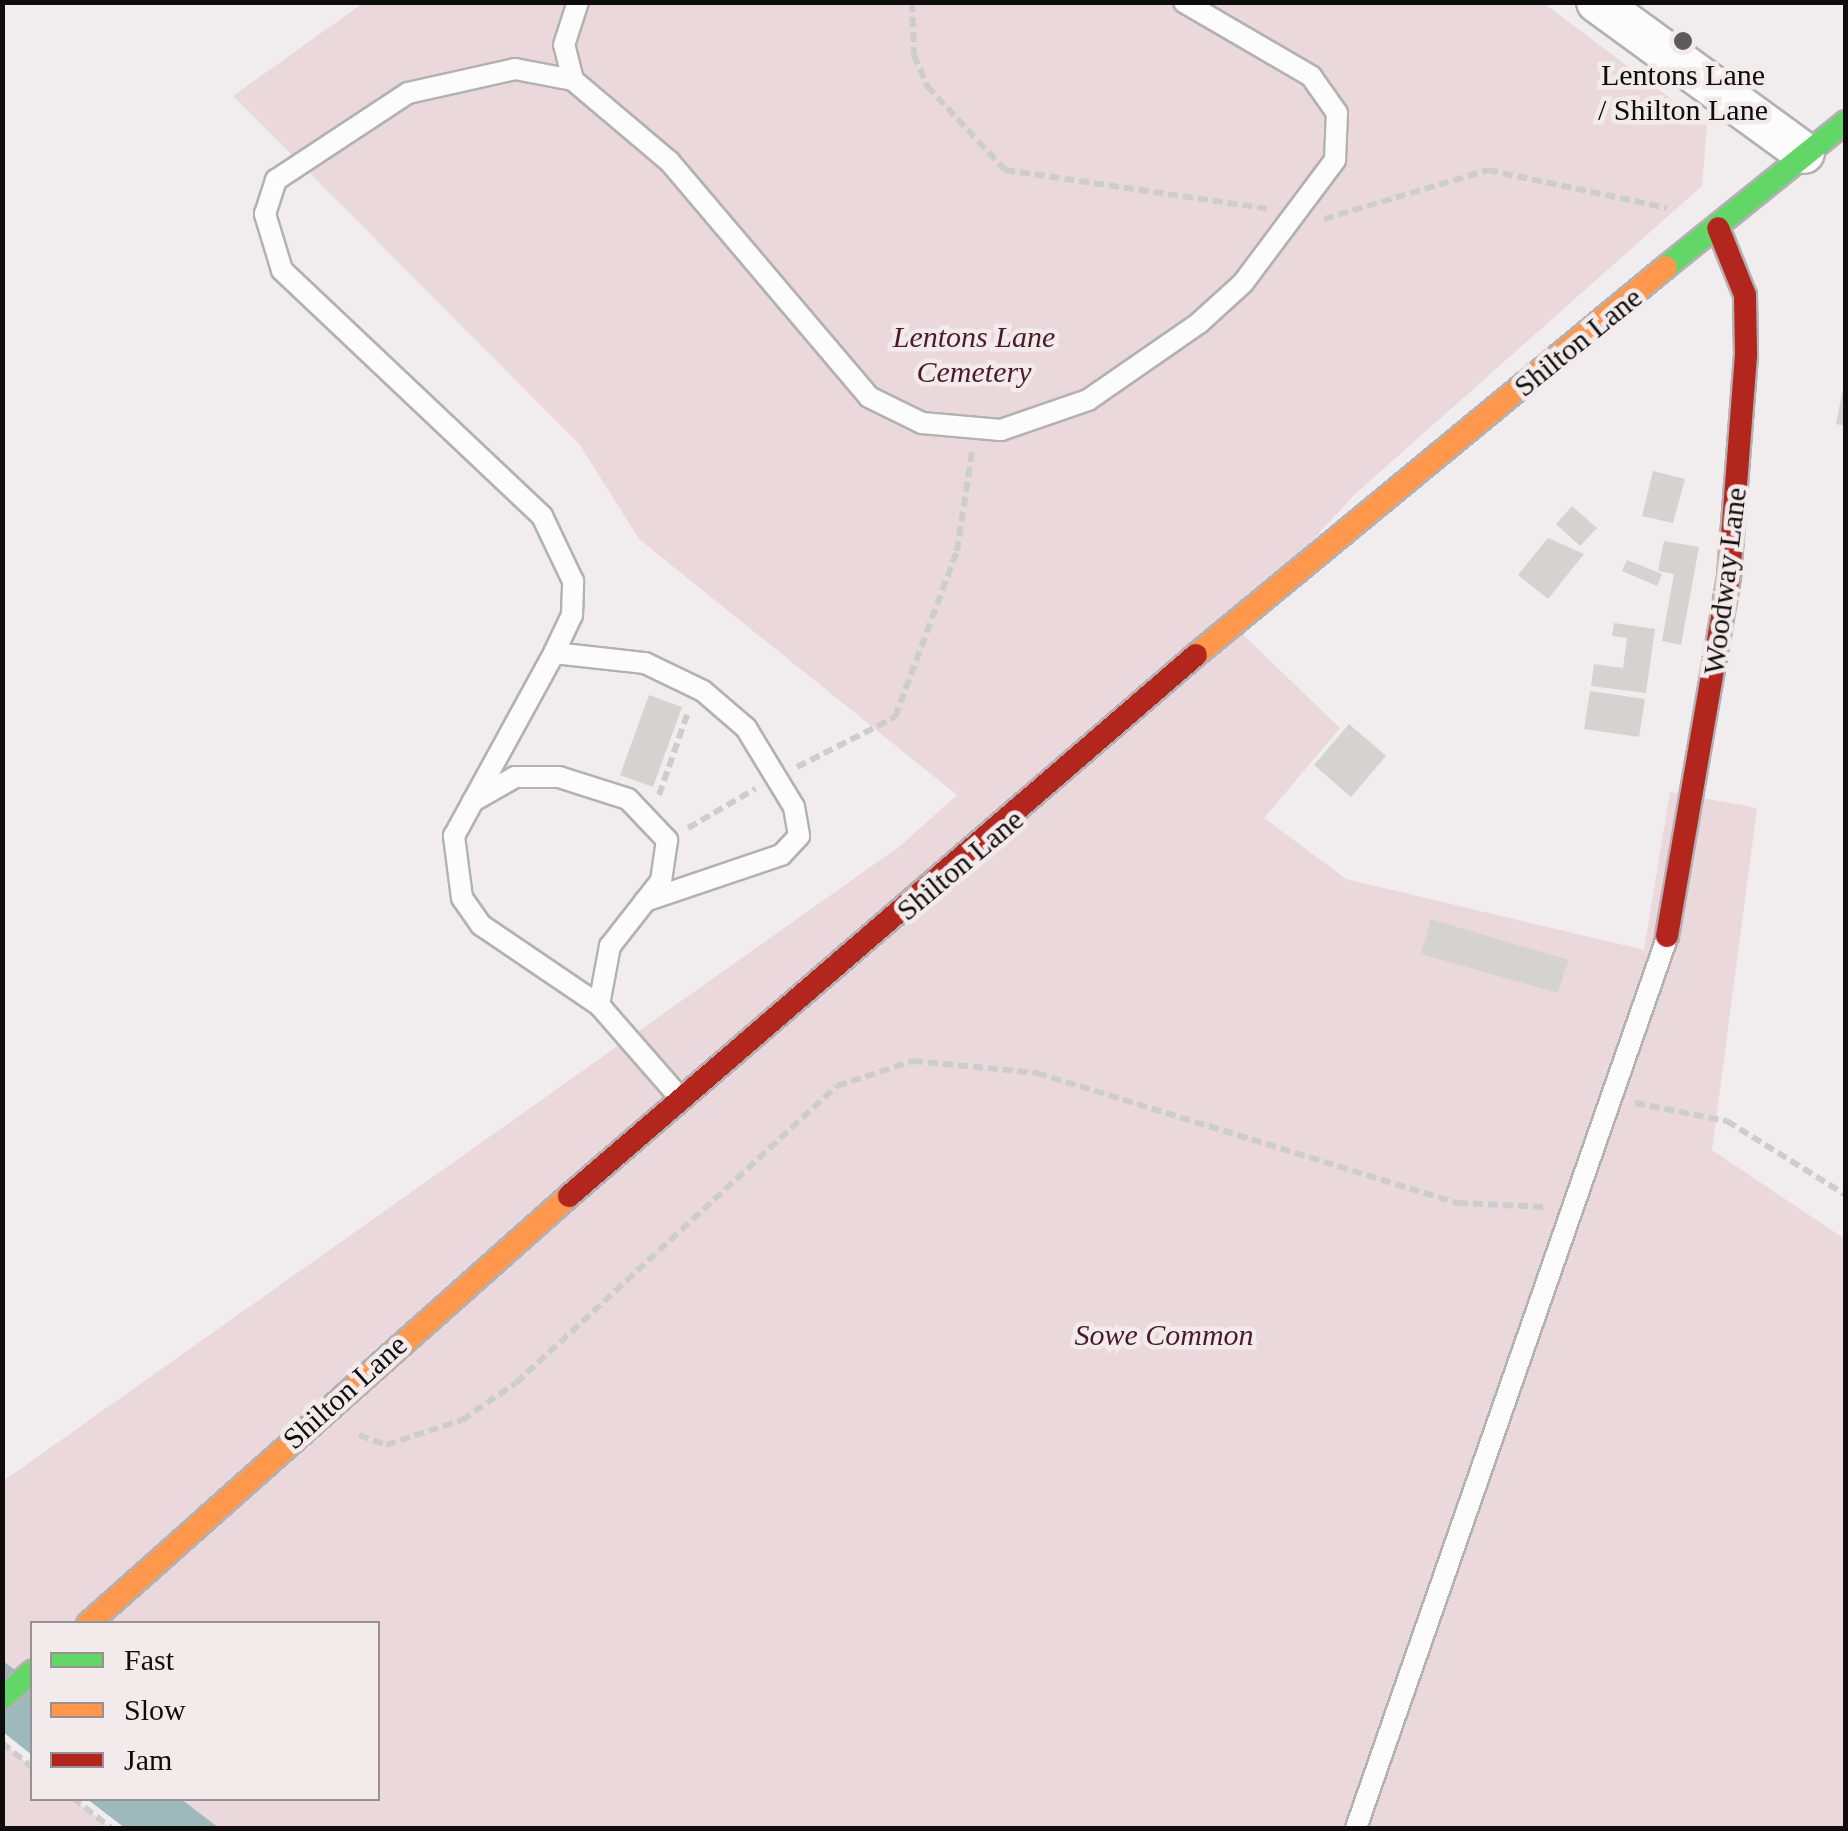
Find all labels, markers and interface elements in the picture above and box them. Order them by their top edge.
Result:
marker: Lentons Lane / Shilton Lane [1672,30,1694,52]
place label: Lentons Lane / Shilton Lane [1598,57,1768,128]
street label: Shilton Lane [1507,280,1649,404]
park label: Lentons Lane Cemetery [893,319,1055,390]
street label: Woodway Lane [1696,485,1754,677]
street label: Shilton Lane [889,802,1031,928]
park label: Sowe Common [1074,1317,1254,1353]
street label: Shilton Lane [276,1327,414,1457]
legend [30,1621,380,1801]
text: Fast [124,1643,174,1676]
text: Slow [124,1693,186,1726]
text: Jam [124,1743,172,1776]

